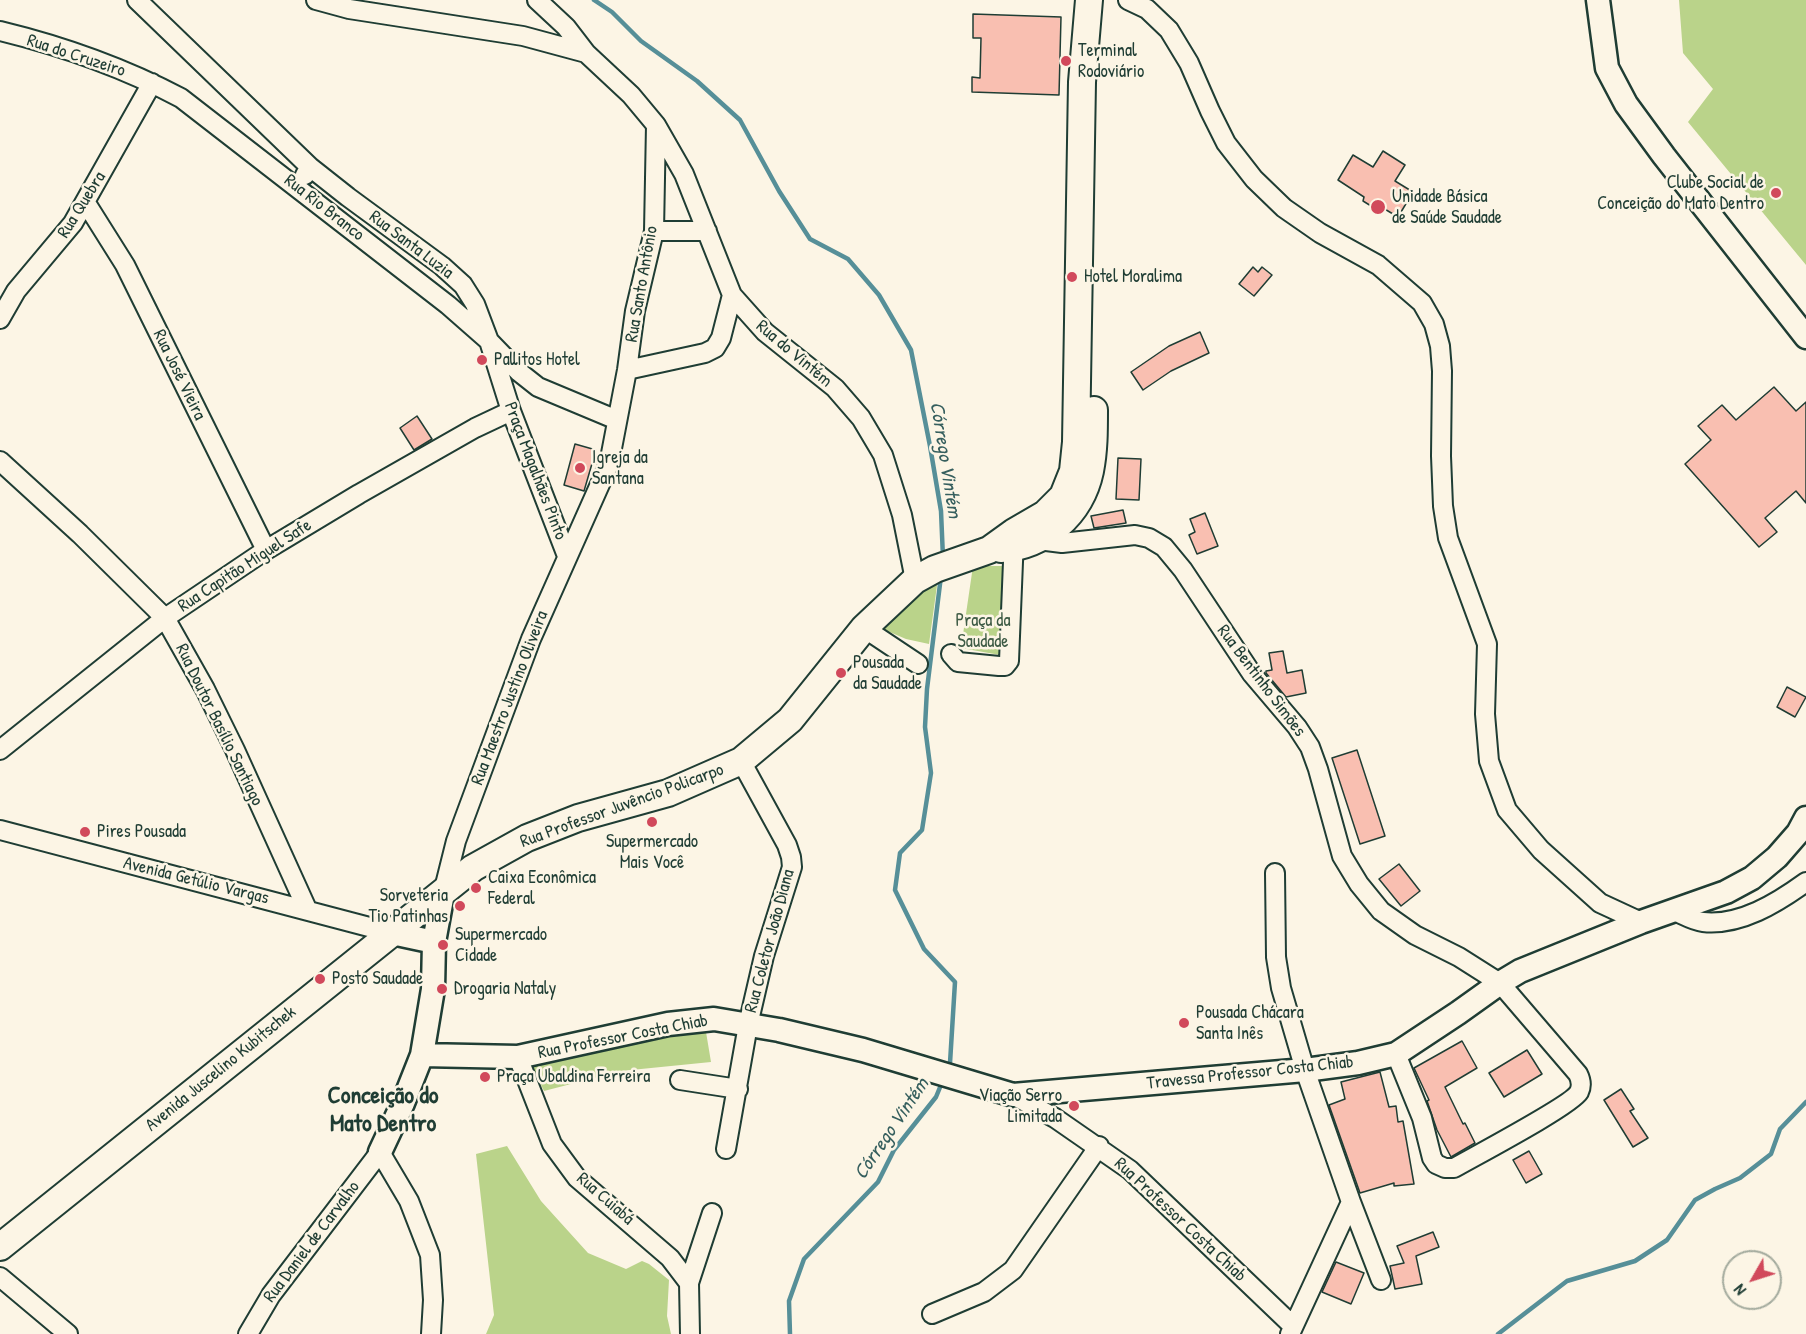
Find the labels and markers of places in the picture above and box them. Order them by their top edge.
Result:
place label: Terminal Rodoviário [1078,40,1144,82]
marker: Terminal Rodoviário [1059,54,1073,68]
place label: Clube Social de Conceição do Mato Dentro [1597,172,1764,214]
place label: Unidade Básica de Saúde Saudade [1392,186,1502,228]
marker: Clube Social de Conceição do Mato Dentro [1769,186,1783,200]
marker: Unidade Básica de Saúde Saudade [1369,198,1387,216]
place label: Hotel Moralima [1084,266,1182,288]
marker: Hotel Moralima [1065,270,1079,284]
place label: Pallitos Hotel [494,349,580,371]
marker: Pallitos Hotel [475,353,489,367]
place label: Igreja da Santana [592,447,648,490]
marker: Igreja da Santana [573,461,587,475]
place label: Pousada da Saudade [853,652,922,694]
marker: Pousada da Saudade [834,666,848,680]
marker: Supermercado Mais Você [645,815,659,829]
place label: Pires Pousada [97,821,186,843]
marker: Pires Pousada [78,825,92,839]
place label: Supermercado Mais Você [606,831,698,874]
place label: Caixa Econômica Federal [488,867,596,910]
marker: Caixa Econômica Federal [469,881,483,895]
place label: Sorveteria Tio Patinhas [369,885,448,928]
marker: Sorveteria Tio Patinhas [453,899,467,913]
place label: Supermercado Cidade [455,924,547,966]
marker: Supermercado Cidade [436,938,450,952]
place label: Posto Saudade [332,968,423,990]
marker: Posto Saudade [313,972,327,986]
place label: Drogaria Nataly [454,978,556,1000]
marker: Drogaria Nataly [435,982,449,996]
place label: Pousada Chácara Santa Inês [1196,1002,1304,1044]
marker: Pousada Chácara Santa Inês [1177,1016,1191,1030]
place label: Praça Ubaldina Ferreira [497,1066,650,1088]
marker: Praça Ubaldina Ferreira [478,1070,492,1084]
place label: Viação Serro Limitada [979,1085,1062,1128]
marker: Viação Serro Limitada [1067,1099,1081,1113]

